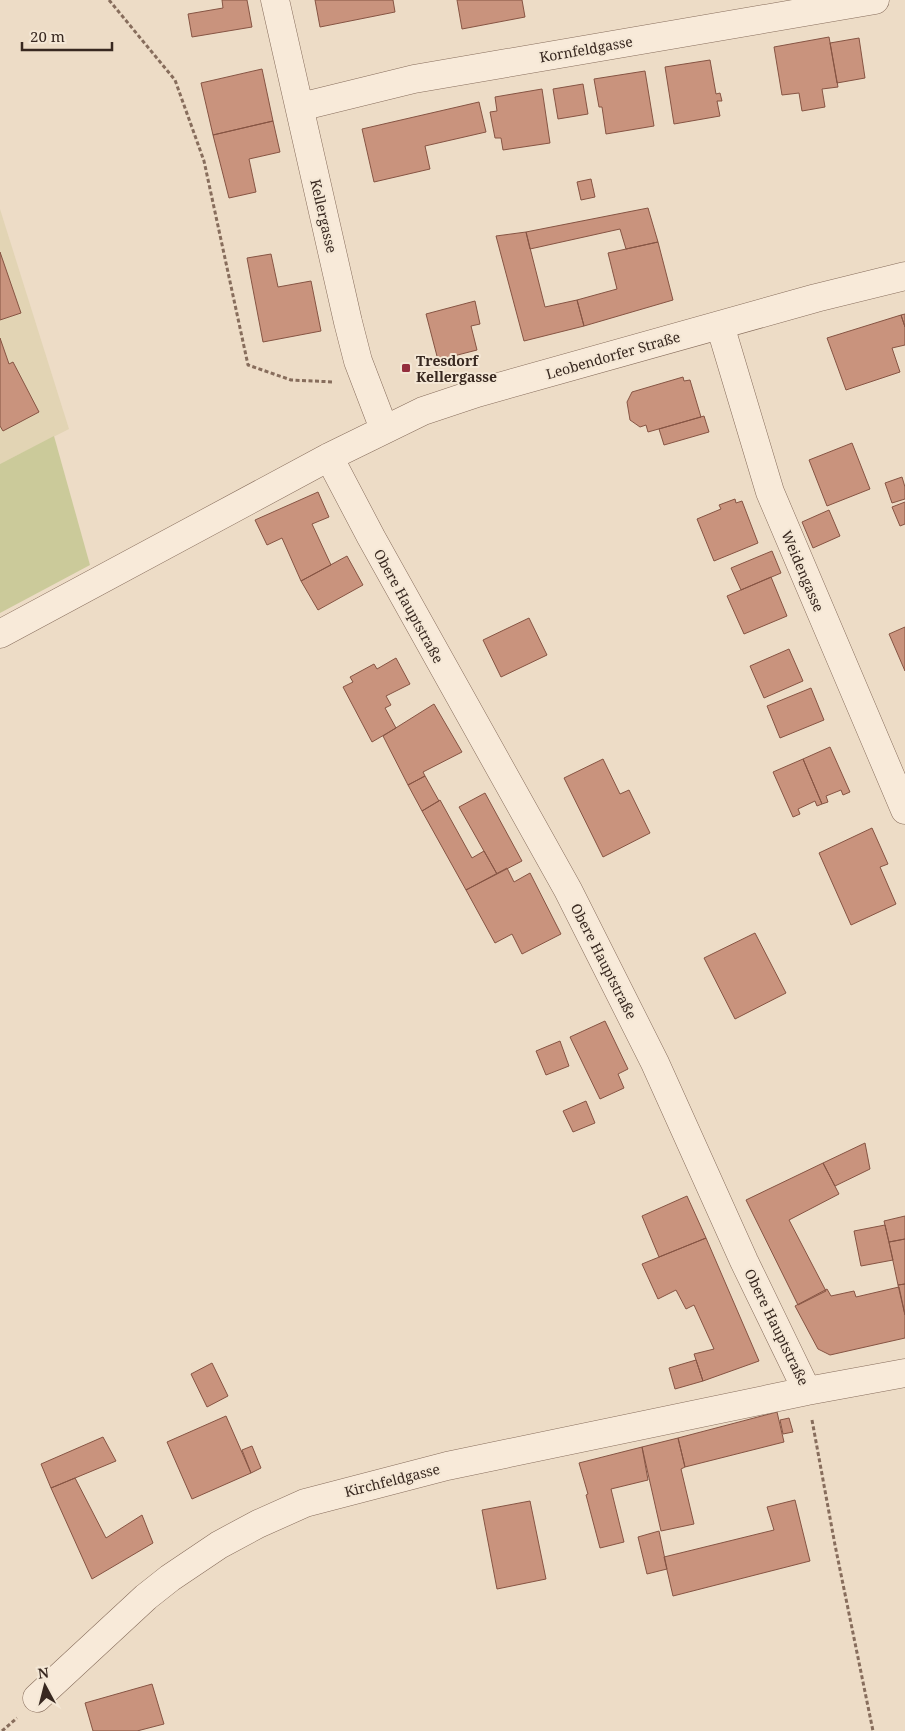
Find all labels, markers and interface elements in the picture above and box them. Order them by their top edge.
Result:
scale bar [22,20,112,52]
text: 20 m [30,26,65,46]
street label: Kornfeldgasse [538,31,634,67]
street label: Kellergasse [306,177,342,255]
street label: Leobendorfer Straße [544,327,682,383]
place label: Tresdorf Kellergasse [416,351,497,386]
marker: Tresdorf Kellergasse [400,362,412,374]
street label: Weidengasse [777,528,829,614]
street label: Obere Hauptstraße [370,546,448,666]
street label: Obere Hauptstraße [567,900,641,1022]
street label: Obere Hauptstraße [740,1265,814,1389]
street label: Kirchfeldgasse [342,1459,442,1501]
north arrow [20,1661,70,1711]
text: N [37,1662,50,1683]

